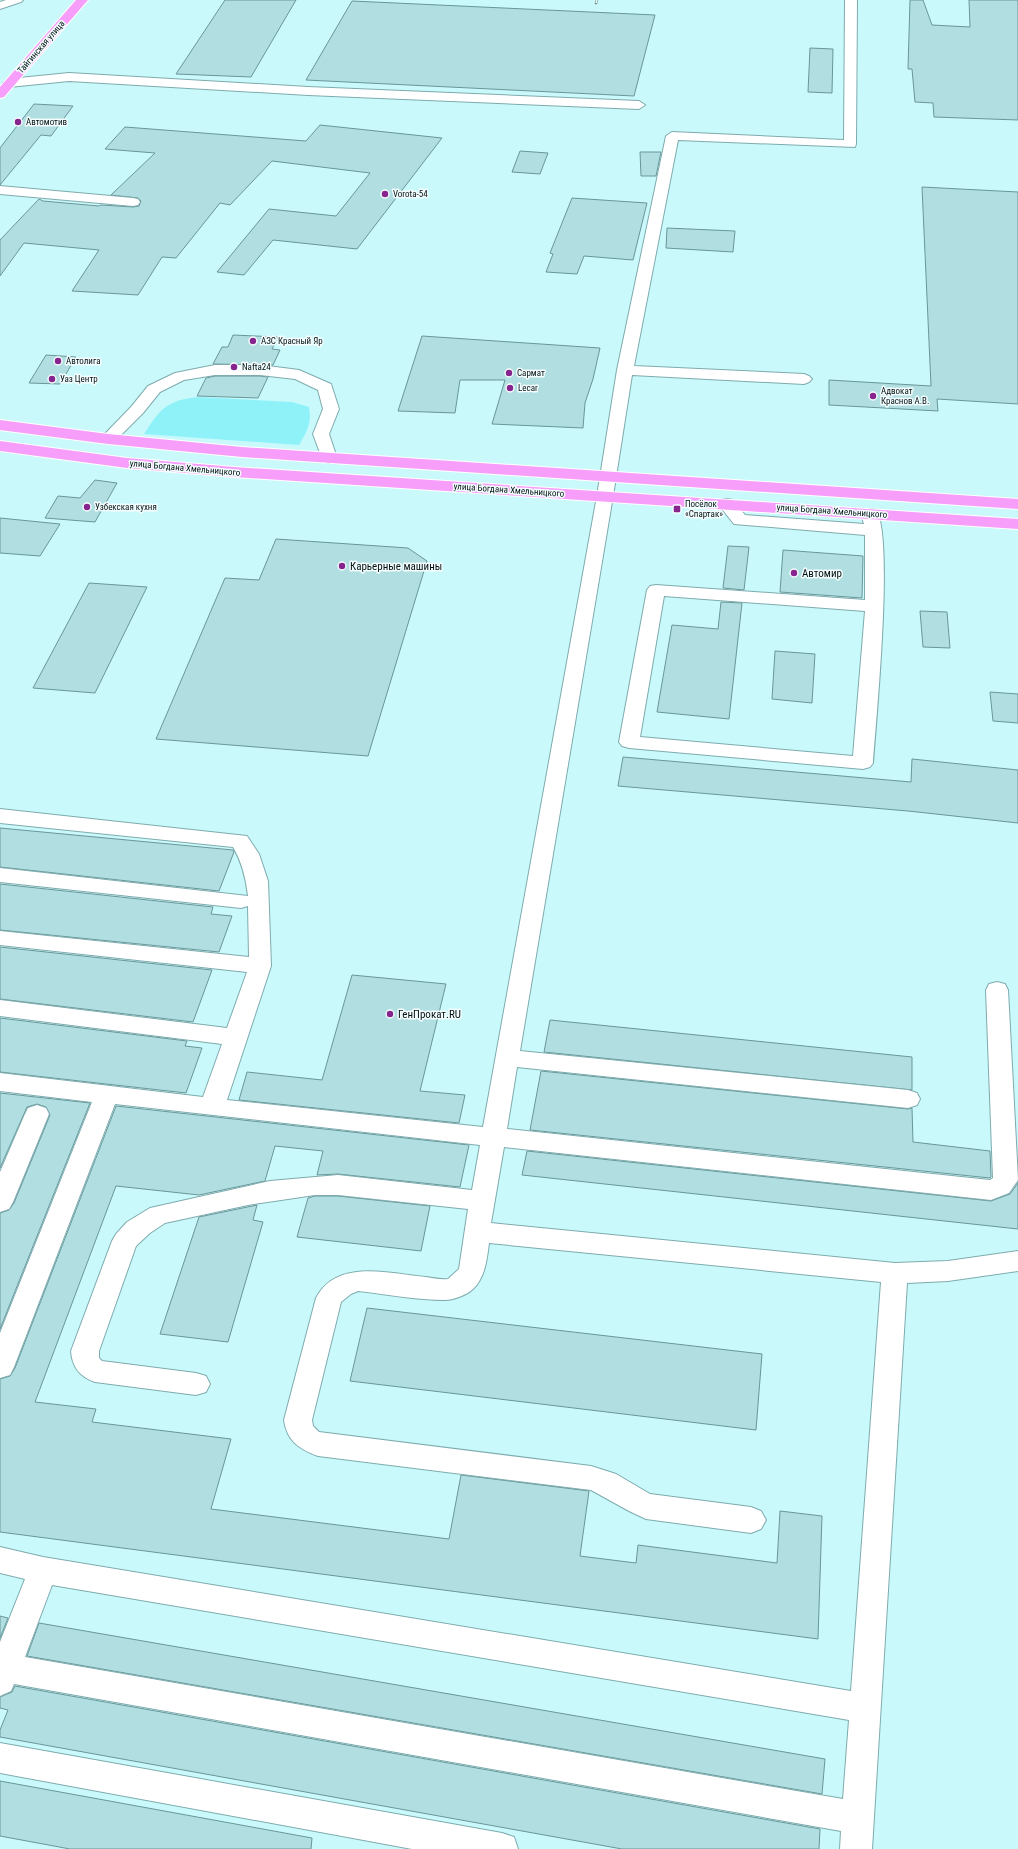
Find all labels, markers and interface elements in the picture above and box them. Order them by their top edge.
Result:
street label: Тайгинская улица [15,19,67,75]
marker: Автомотив [13,117,23,127]
place label: Автомотив [26,117,67,127]
marker: Vorota-54 [380,189,390,199]
place label: Vorota-54 [393,189,428,199]
marker: АЗС Красный Яр [248,336,258,346]
place label: АЗС Красный Яр [261,336,323,346]
marker: Автолига [53,356,63,366]
place label: Автолига [66,356,101,366]
marker: Nafta24 [229,362,239,372]
place label: Nafta24 [242,362,271,372]
marker: Сармат [504,368,514,378]
place label: Сармат [517,368,545,378]
marker: Уаз Центр [47,374,57,384]
place label: Уаз Центр [60,374,98,384]
marker: Lecar [505,383,515,393]
place label: Lecar [518,383,538,393]
place label: Адвокат Краснов А.В. [881,386,929,406]
marker: Адвокат Краснов А.В. [868,391,878,401]
street label: улица Богдана Хмельницкого [129,458,241,478]
street label: улица Богдана Хмельницкого [453,481,565,499]
place label: Посёлок «Спартак» [685,499,723,519]
marker: Узбекская кухня [82,502,92,512]
place label: Узбекская кухня [95,502,157,512]
street label: улица Богдана Хмельницкого [776,502,888,520]
marker: Посёлок «Спартак» [672,504,682,514]
place label: Карьерные машины [350,560,442,573]
marker: Карьерные машины [337,561,347,571]
place label: Автомир [802,567,842,580]
marker: Автомир [789,568,799,578]
place label: ГенПрокат.RU [398,1008,461,1021]
marker: ГенПрокат.RU [385,1009,395,1019]

